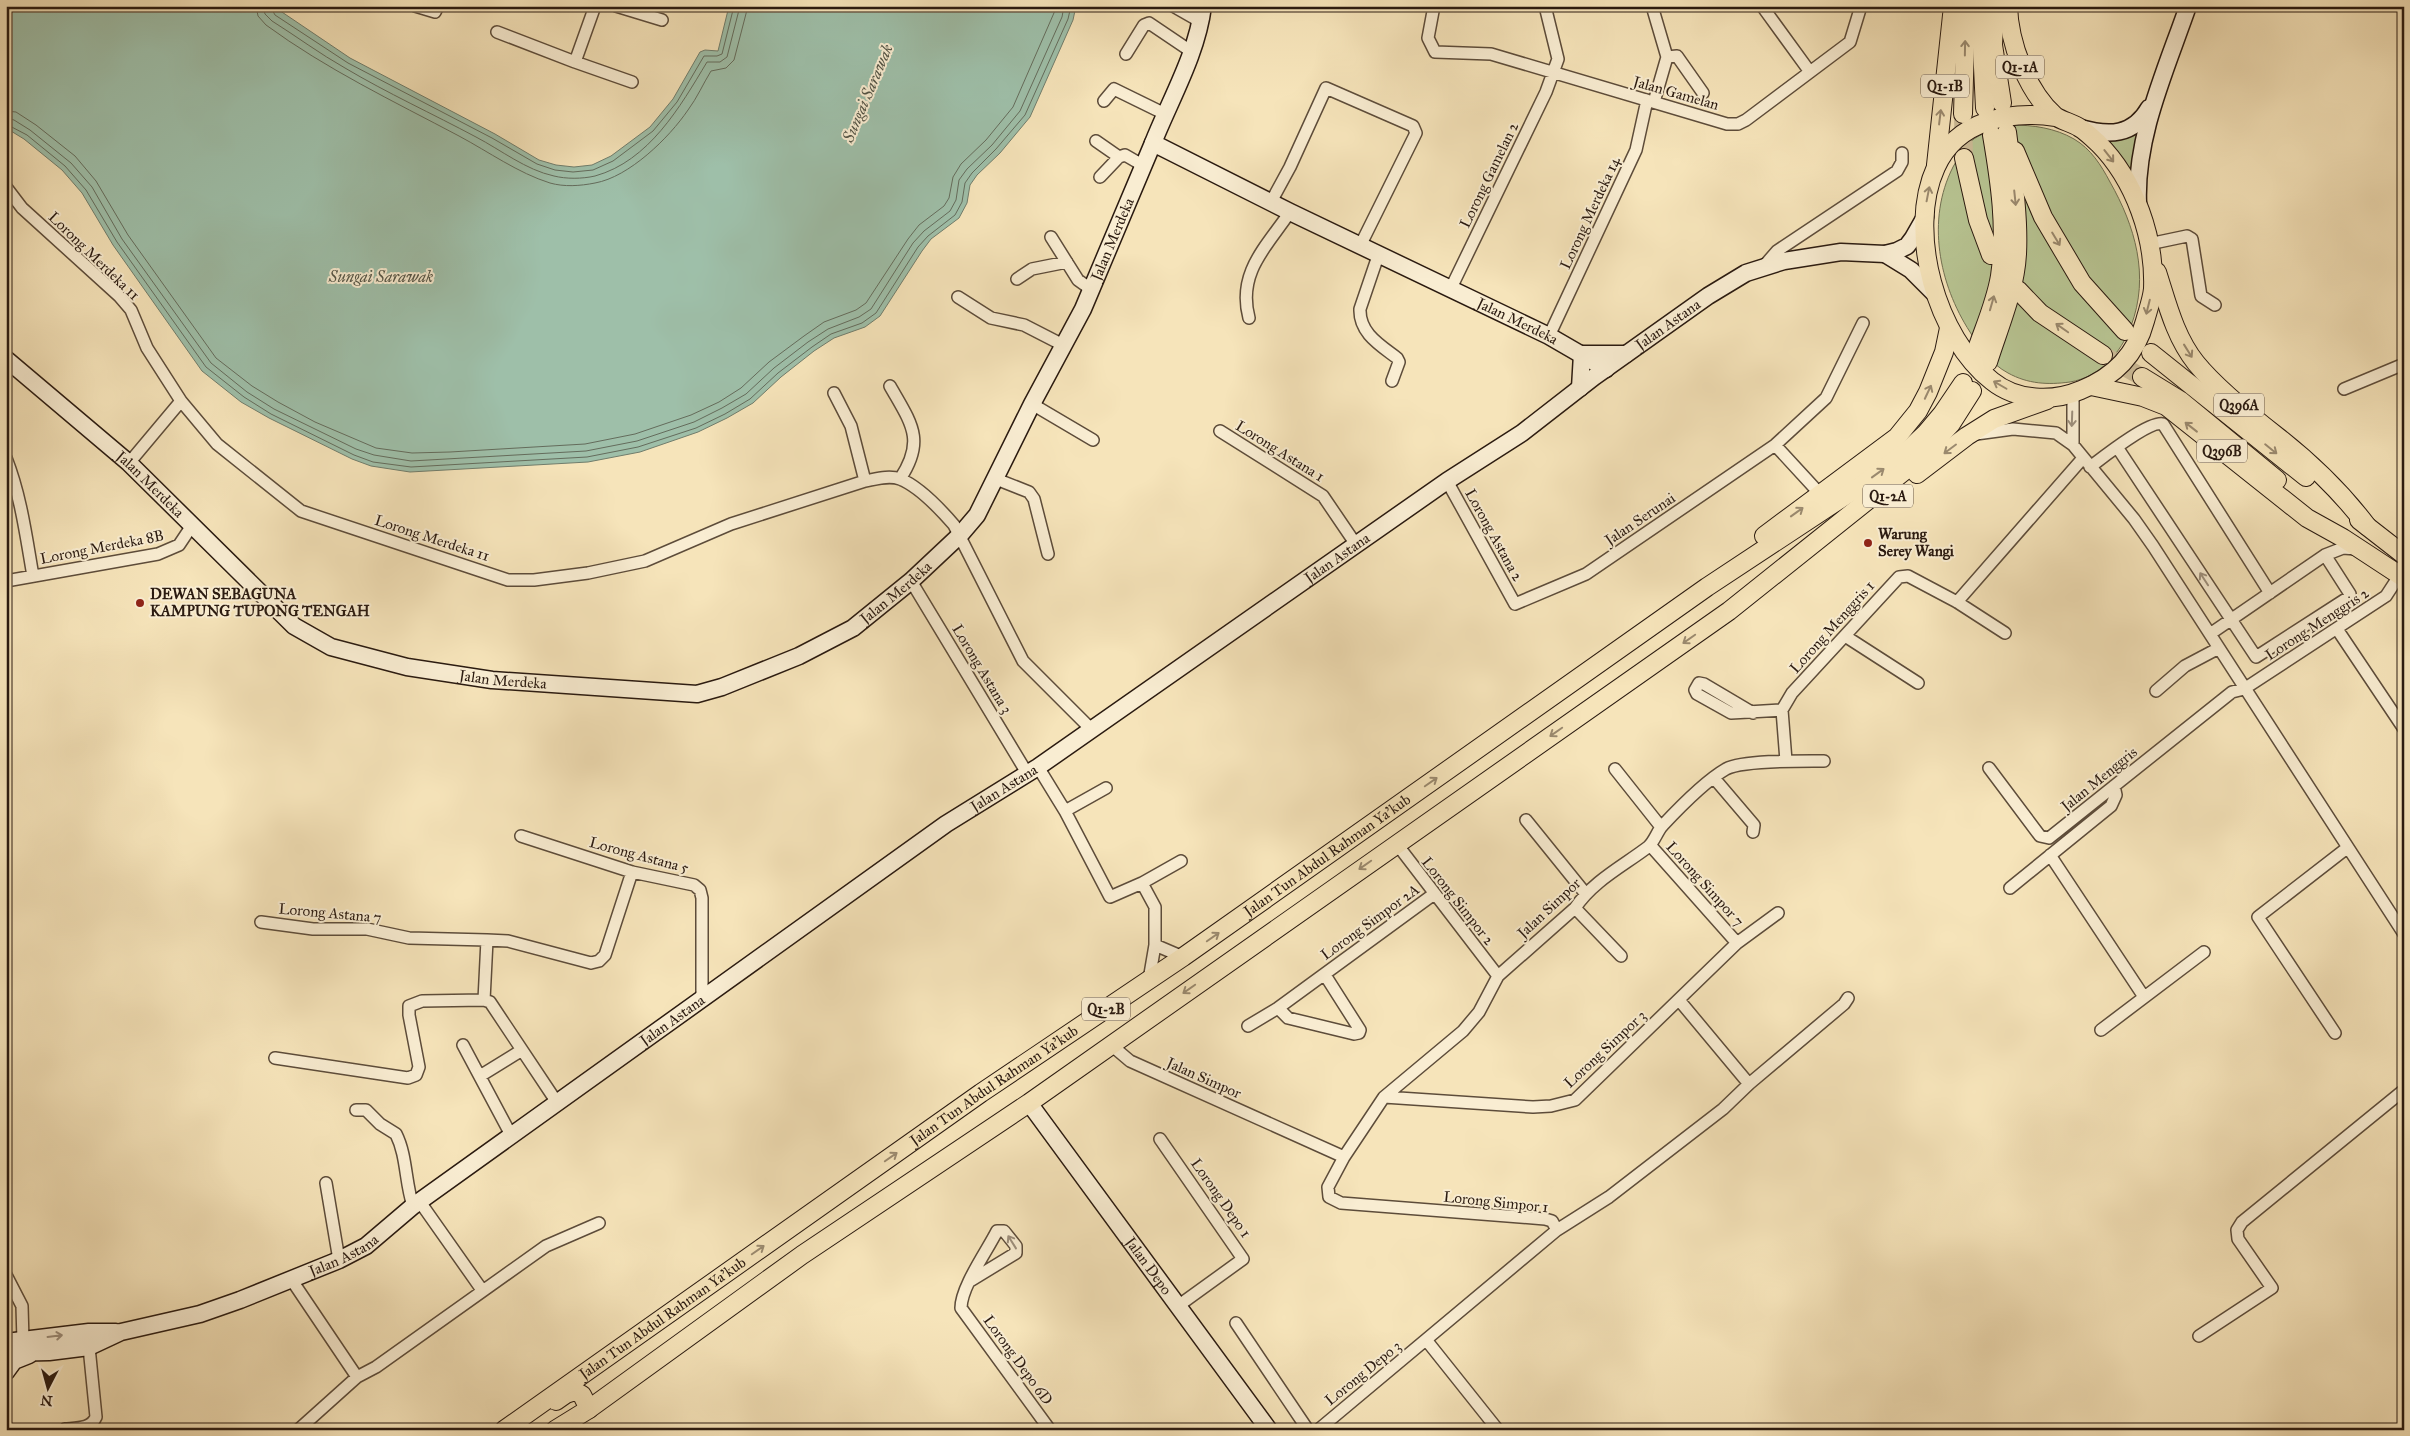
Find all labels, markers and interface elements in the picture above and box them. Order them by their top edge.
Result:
one-way arrow [1960,40,1970,56]
water label: Sungai Sarawak [838,41,897,146]
road number: Q1-1A [1996,56,2044,78]
street label: Jalan Gamelan [1629,72,1721,115]
road number: Q1-1B [1921,74,1969,98]
one-way arrow [1936,109,1946,125]
street label: Lorong Gamelan 2 [1456,119,1523,231]
one-way arrow [2103,149,2114,162]
street label: Lorong Merdeka 14 [1556,153,1624,272]
one-way arrow [1924,187,1934,203]
one-way arrow [2010,189,2020,205]
street label: Jalan Merdeka [1086,195,1138,285]
street label: Lorong Merdeka 11 [45,208,143,304]
one-way arrow [2052,232,2062,246]
water label: Sungai Sarawak [328,267,433,286]
street label: Jalan Merdeka [1472,293,1562,349]
street label: Jalan Astana [1630,295,1704,356]
one-way arrow [1988,295,1998,311]
one-way arrow [2143,299,2153,315]
one-way arrow [2055,323,2069,333]
one-way arrow [2184,343,2194,357]
one-way arrow [1992,380,2007,390]
one-way arrow [1923,385,1933,400]
road number: Q396A [2214,394,2264,416]
one-way arrow [2067,411,2076,427]
street label: Lorong Astana 1 [1232,417,1328,485]
one-way arrow [2185,421,2198,432]
road number: Q396B [2197,440,2247,462]
one-way arrow [1943,444,1957,454]
one-way arrow [2264,444,2278,454]
street label: Jalan Merdeka [110,446,188,522]
one-way arrow [1871,468,1885,478]
road number: Q1-2A [1863,484,1913,508]
street label: Lorong Astana 2 [1461,486,1527,585]
street label: Jalan Serunai [1600,489,1679,551]
one-way arrow [1790,507,1804,517]
street label: Lorong Merdeka 11 [372,511,492,565]
place label: Warung Serey Wangi [1878,525,1955,561]
street label: Lorong Merdeka 8B [39,526,165,568]
street label: Jalan Astana [1299,528,1374,589]
marker: Warung Serey Wangi [1862,537,1874,549]
street label: Jalan Merdeka [855,557,936,630]
one-way arrow [2199,572,2209,586]
street label: Lorong Menggris 1 [1786,577,1878,677]
street label: Lorong Menggris 2 [2262,584,2373,664]
place label: DEWAN SEBAGUNA KAMPUNG TUPONG TENGAH [150,585,370,620]
marker: DEWAN SEBAGUNA KAMPUNG TUPONG TENGAH [134,597,146,609]
street label: Lorong Astana 3 [948,621,1016,717]
one-way arrow [1682,634,1696,644]
street label: Jalan Merdeka [456,666,548,693]
one-way arrow [1549,727,1563,737]
street label: Jalan Menggris [2056,743,2141,817]
street label: Jalan Astana [965,760,1041,817]
one-way arrow [1424,777,1437,788]
street label: Jalan Tun Abdul Rahman Ya'kub [1239,790,1414,922]
street label: Lorong Astana 5 [587,833,691,877]
street label: Lorong Simpor 7 [1662,838,1748,930]
street label: Lorong Simpor 2 [1418,853,1498,949]
one-way arrow [1358,860,1372,870]
street label: Jalan Simpor [1512,874,1585,944]
street label: Lorong Simpor 2A [1317,880,1423,964]
street label: Lorong Astana 7 [278,900,382,926]
one-way arrow [1205,932,1219,942]
one-way arrow [1183,984,1197,994]
street label: Jalan Astana [635,990,709,1051]
road number: Q1-2B [1082,998,1130,1021]
street label: Lorong Simpor 3 [1560,1006,1650,1092]
street label: Jalan Tun Abdul Rahman Ya'kub [905,1021,1081,1151]
street label: Jalan Simpor [1162,1053,1244,1104]
one-way arrow [884,1152,898,1162]
street label: Lorong Depo 1 [1187,1155,1255,1241]
street label: Lorong Simpor 1 [1443,1188,1549,1216]
street label: Jalan Astana [304,1230,383,1282]
street label: Jalan Depo [1119,1232,1176,1298]
one-way arrow [1007,1236,1017,1250]
one-way arrow [751,1245,765,1255]
street label: Jalan Tun Abdul Rahman Ya'kub [574,1253,749,1385]
street label: Lorong Depo 6D [979,1312,1057,1408]
one-way arrow [46,1331,62,1341]
street label: Lorong Depo 3 [1321,1337,1405,1409]
north arrow [22,1364,72,1414]
text: N [40,1391,53,1410]

